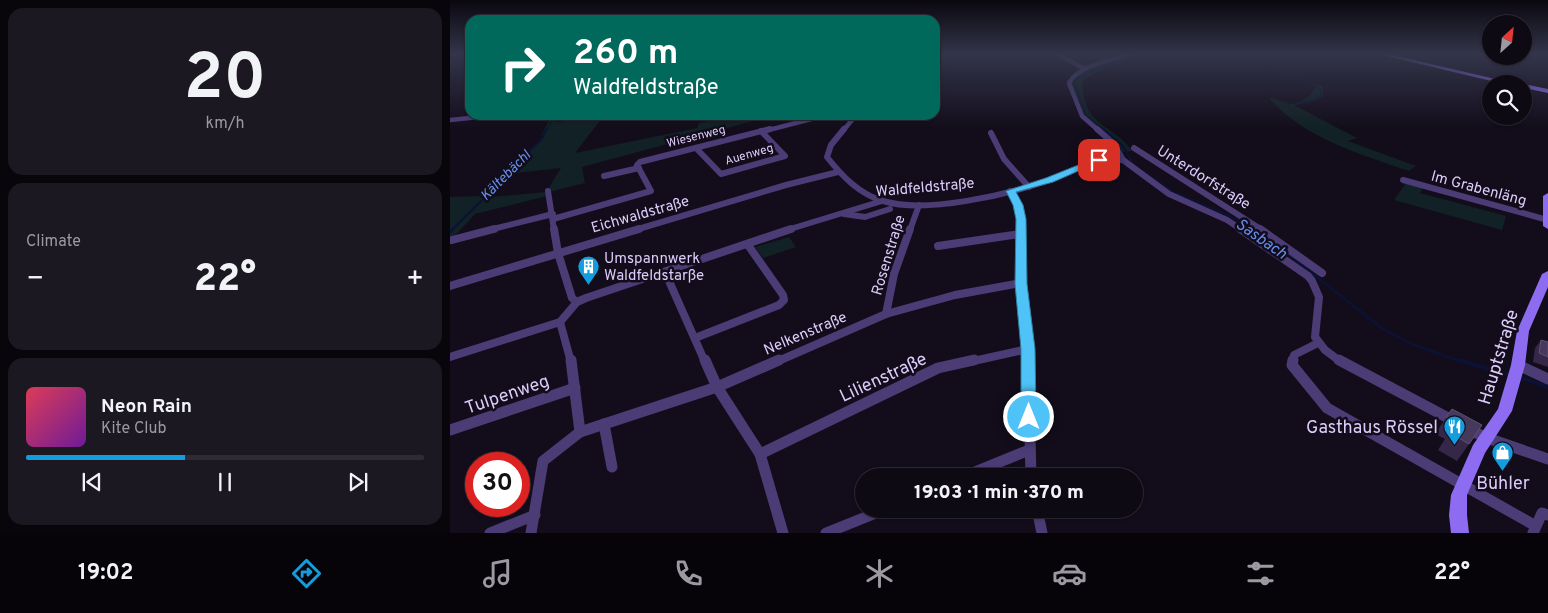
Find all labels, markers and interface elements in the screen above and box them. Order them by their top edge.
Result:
north arrow [1482,15,1532,65]
map controls [1482,15,1532,125]
text: 260 m [573,32,678,76]
icon: right [490,35,555,100]
text: 20 [184,40,266,122]
text: Waldfeldstraße [573,75,719,102]
button: search [1482,75,1532,125]
text: km/h [206,114,244,134]
street label: Wiesenweg [665,122,727,152]
pin [1078,139,1120,181]
street label: Auenweg [723,140,775,170]
street label: Unterdorfstraße [1153,142,1254,215]
water label: Kältebächl [477,146,536,205]
icon: arrive [1085,146,1113,174]
street label: Im Grabenläng [1429,168,1529,211]
street label: Waldfeldstraße [875,175,975,202]
street label: Eichwaldstraße [589,192,692,239]
street label: Rosenstraße [868,213,911,298]
water label: Sasbach [1231,215,1291,265]
text: Climate [26,232,81,252]
place label: Umspannwerk Waldfeldstarße [604,250,704,286]
building icon: Umspannwerk Waldfeldstarße [576,255,600,286]
text: 22° [194,256,256,305]
text: − [26,262,44,298]
text: + [406,262,424,298]
street label: Hauptstraße [1474,307,1525,408]
street label: Nelkenstraße [761,308,850,360]
street label: Lilienstraße [836,348,931,409]
street label: Tulpenweg [462,370,553,421]
position arrow [1002,390,1054,442]
text: Neon Rain [101,395,192,419]
restaurant icon: Gasthaus Rössel [1442,415,1466,446]
place label: Gasthaus Rössel [1306,417,1438,440]
text: Kite Club [101,419,166,439]
shop icon: Bühler [1491,441,1515,472]
speed limit sign: 30 [465,452,530,517]
icon: previous [78,468,106,496]
icon: pause [211,468,239,496]
icon: next [344,468,372,496]
place label: Bühler [1476,473,1530,496]
text: 19:03 · 1 min · 370 m [914,481,1084,505]
icon: directions [289,556,324,591]
icon: music [480,556,515,591]
icon: phone [671,556,706,591]
icon: climate [862,556,897,591]
icon: car [1052,556,1087,591]
icon: filters [1243,556,1278,591]
text: 19:02 [78,560,133,587]
text: 22° [1434,560,1470,587]

